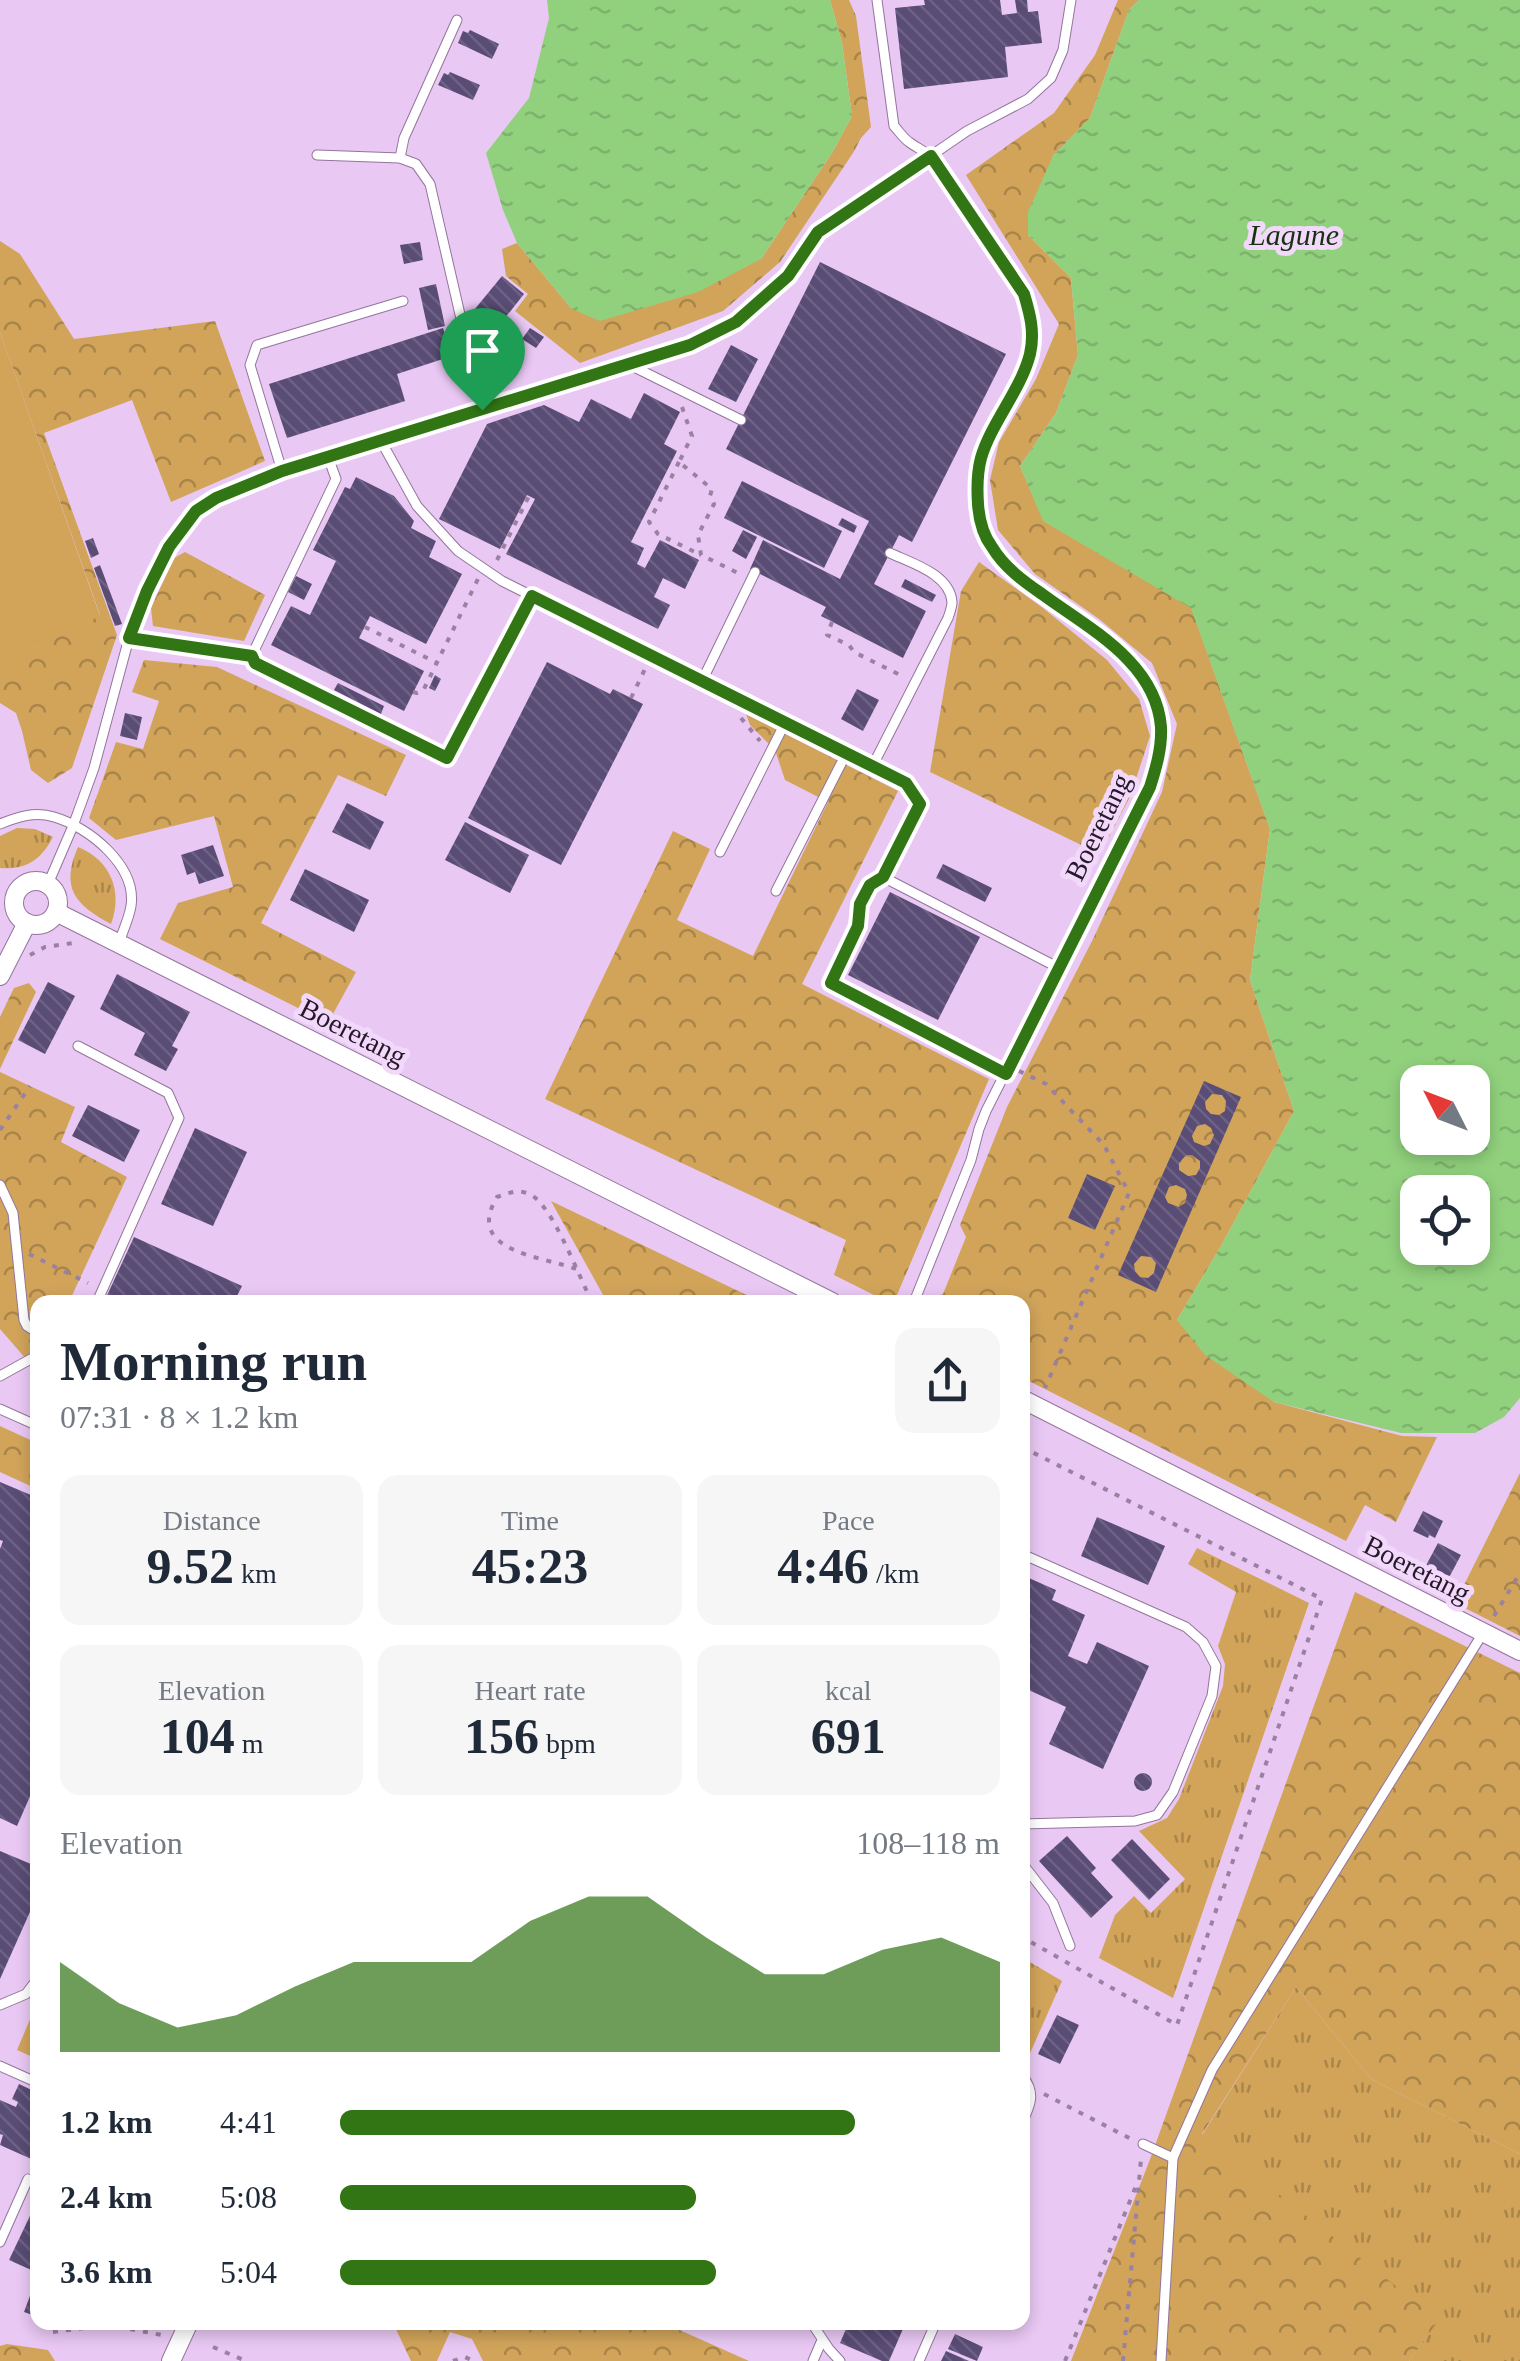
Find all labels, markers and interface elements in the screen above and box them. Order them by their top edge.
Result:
water label: Lagune [1248,218,1339,251]
pin [440,308,525,411]
icon: arrive [455,323,510,378]
street label: Boeretang [1059,768,1137,886]
street label: Boeretang [295,992,411,1072]
north arrow [1400,1065,1490,1155]
map controls [1400,1065,1490,1265]
button: locate [1400,1175,1490,1265]
button: share [895,1328,1000,1433]
text: Morning run [60,1331,367,1392]
text: 07:31 · 8 × 1.2 km [60,1399,298,1435]
text: Distance [163,1505,261,1536]
text: Time [501,1505,559,1536]
text: Pace [822,1505,875,1536]
street label: Boeretang [1359,1529,1475,1609]
text: 9.52 [147,1538,234,1594]
text: 45:23 [472,1538,588,1594]
text: 4:46 [777,1538,869,1594]
text: km [234,1558,277,1589]
text: /km [869,1558,919,1589]
text: Elevation [158,1675,265,1706]
text: Heart rate [474,1675,586,1706]
text: kcal [825,1675,872,1706]
text: 104 [160,1708,235,1764]
text: 156 [464,1708,539,1764]
text: 691 [811,1708,886,1764]
text: m [235,1728,264,1759]
text: bpm [539,1728,596,1759]
text: Elevation [60,1825,183,1861]
text: 108–118 m [856,1825,1000,1861]
text: 1.2 km [60,2104,152,2140]
text: 4:41 [220,2104,277,2140]
text: 2.4 km [60,2179,152,2215]
text: 5:08 [220,2179,277,2215]
text: 3.6 km [60,2254,152,2290]
text: 5:04 [220,2254,277,2290]

